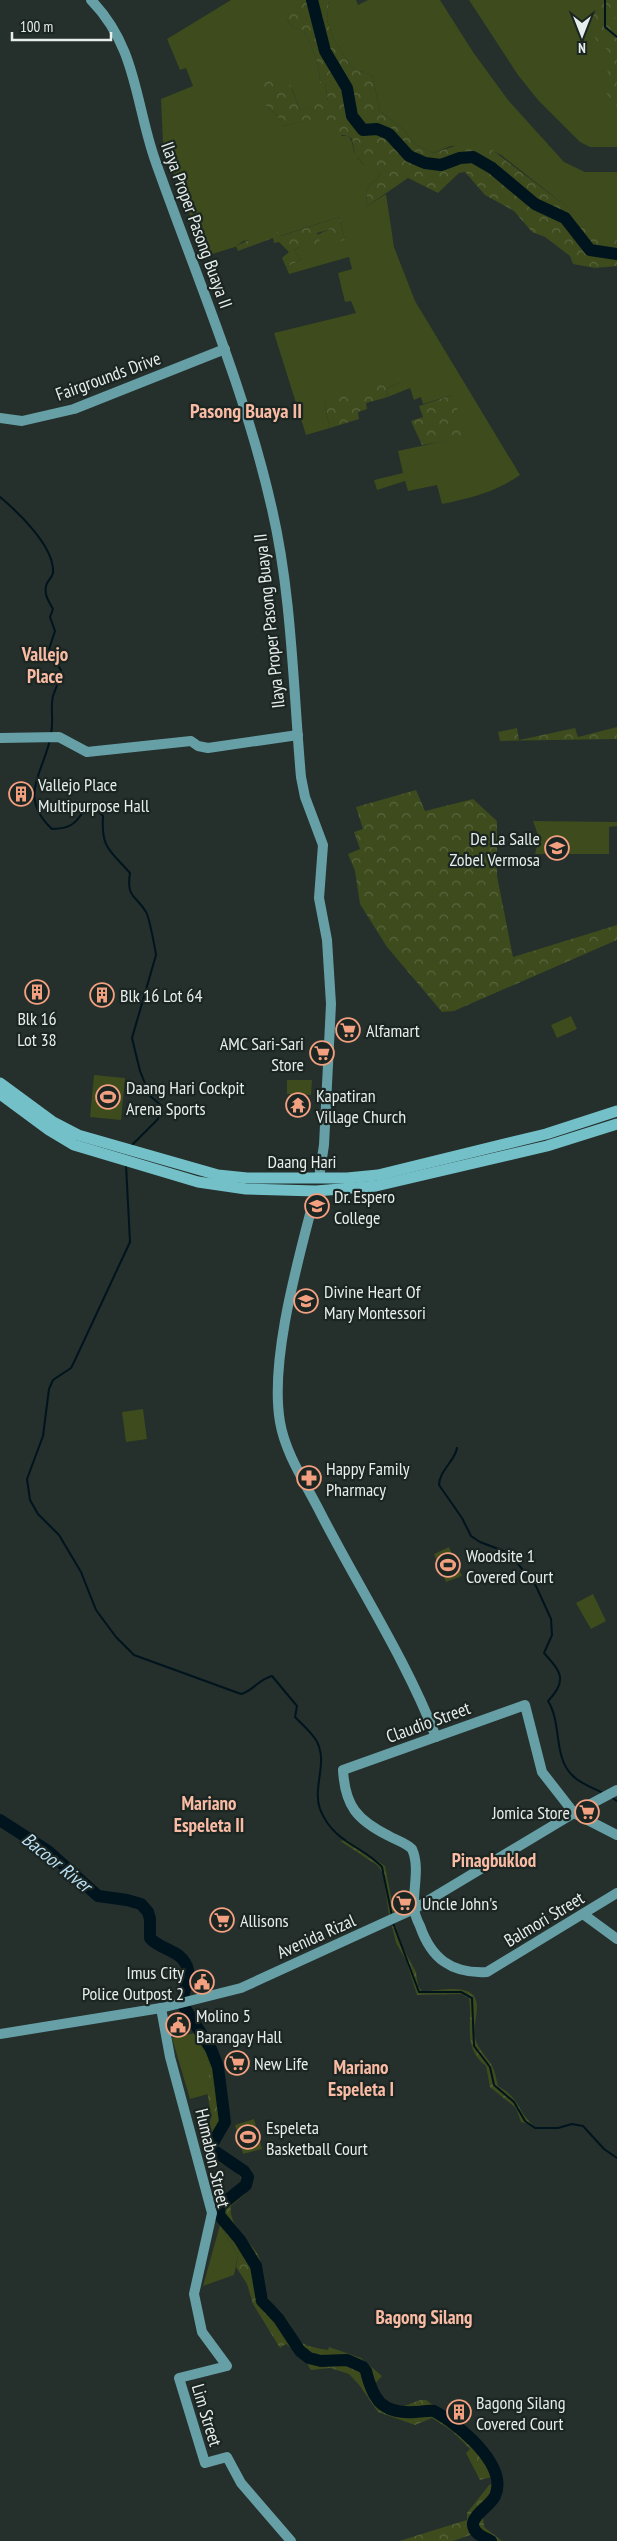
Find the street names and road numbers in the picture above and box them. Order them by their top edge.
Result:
street label: Ilaya Proper Pasong Buaya II [156,139,238,311]
street label: Fairgrounds Drive [52,346,164,406]
street label: Ilaya Proper Pasong Buaya II [248,532,290,710]
street label: Daang Hari [267,1150,337,1173]
street label: Claudio Street [383,1696,473,1748]
street label: Balmori Street [500,1886,588,1952]
street label: Avenida Rizal [273,1908,360,1963]
street label: Humabon Street [190,2106,236,2210]
street label: Lim Street [187,2381,227,2449]

